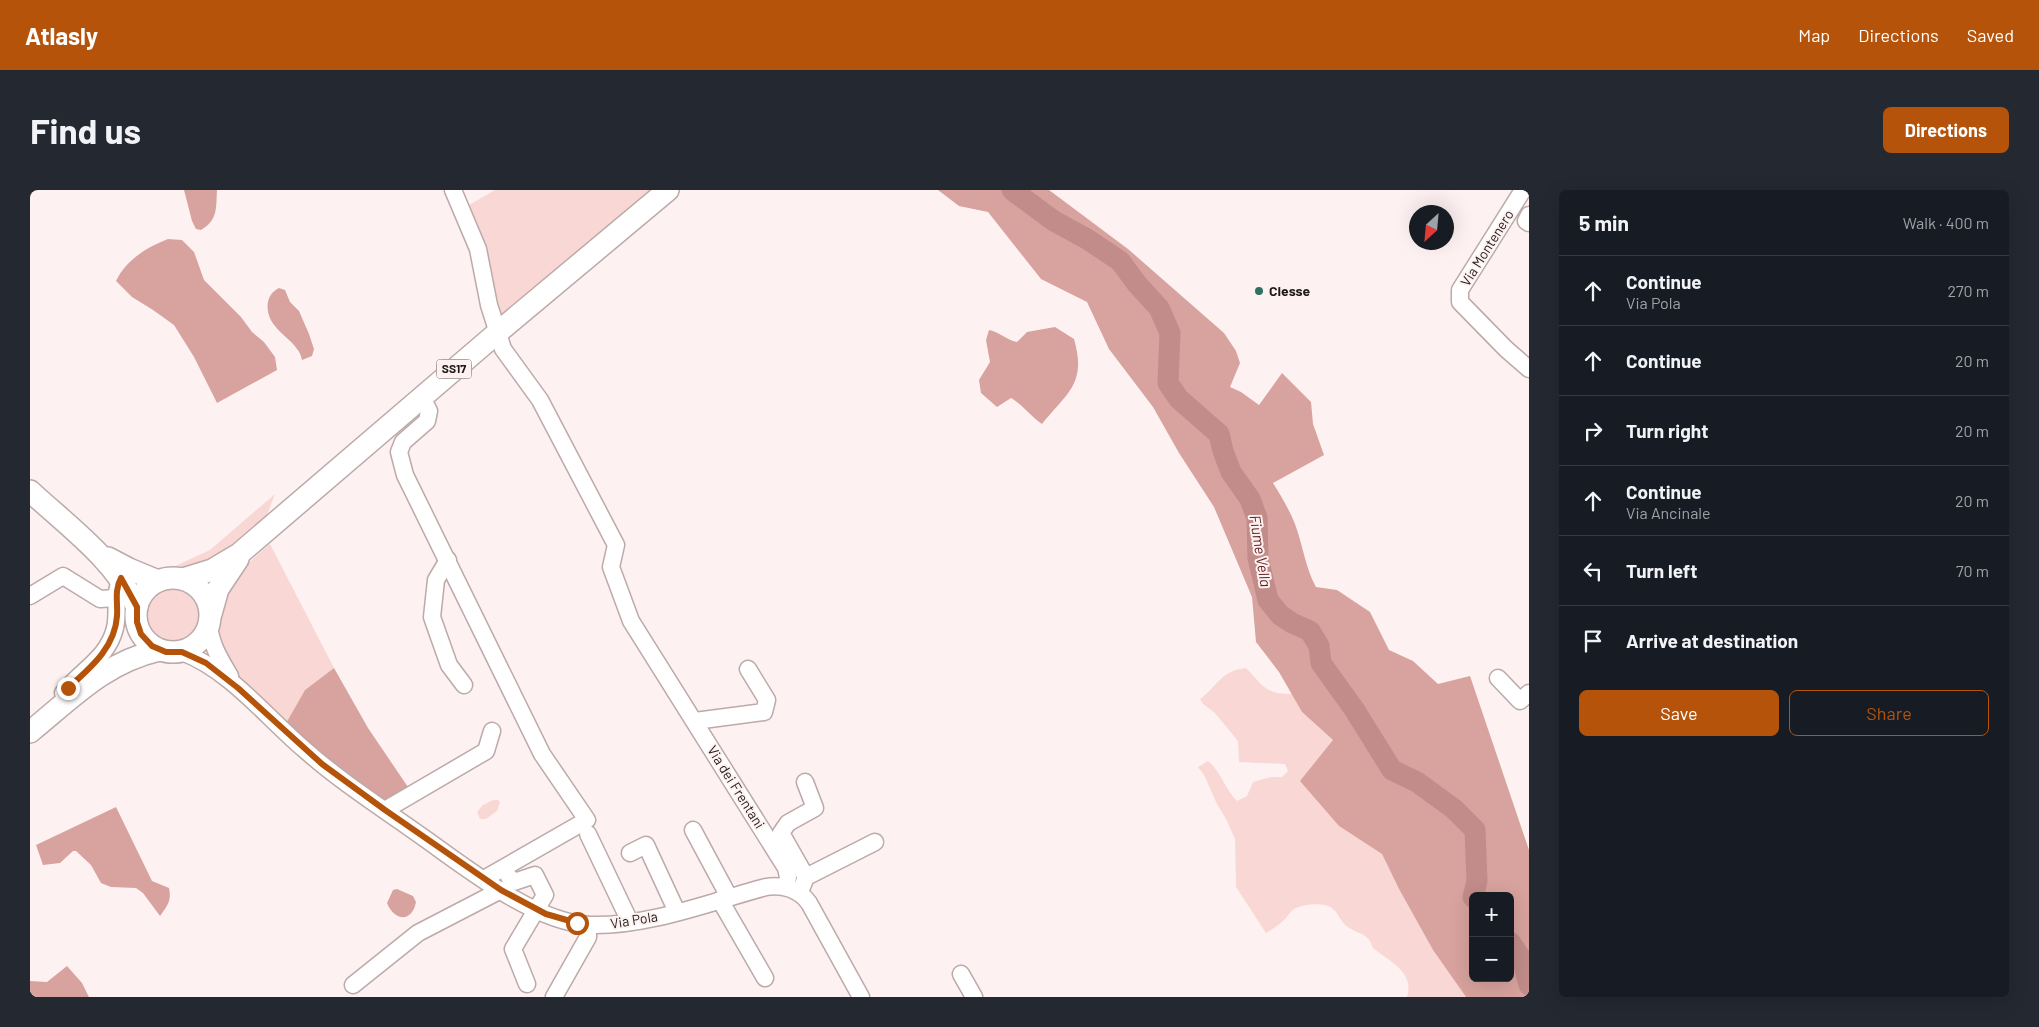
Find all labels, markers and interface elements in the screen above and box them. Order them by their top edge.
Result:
text: Atlasly [25,21,98,50]
text: Map [1798,24,1830,46]
text: Directions [1858,24,1939,46]
text: Saved [1967,24,2014,46]
button: Directions [1883,107,2009,153]
text: Find us [30,109,141,151]
north arrow [1409,205,1454,250]
street label: Via Montenero [1456,206,1517,289]
text: 5 min [1579,210,1629,235]
text: Walk · 400 m [1903,213,1989,232]
text: Continue [1626,270,1702,293]
icon: ahead [1579,277,1607,305]
text: 270 m [1947,281,1989,300]
place label: Ciesse [1269,282,1311,299]
marker: Ciesse [1253,285,1265,297]
text: Via Pola [1626,293,1681,312]
icon: ahead [1579,347,1607,375]
text: Continue [1626,349,1702,372]
text: 20 m [1955,351,1989,370]
road number: SS17 [436,360,472,378]
icon: right [1579,417,1607,445]
text: Turn right [1626,419,1708,442]
text: 20 m [1955,421,1989,440]
text: Continue [1626,480,1702,503]
icon: ahead [1579,487,1607,515]
text: 20 m [1955,491,1989,510]
text: Via Ancinale [1626,503,1711,522]
water label: Fiume Vella [1246,514,1276,588]
icon: left [1579,557,1607,585]
text: Turn left [1626,559,1697,582]
text: 70 m [1956,561,1989,580]
icon: arrive [1579,627,1607,655]
text: Arrive at destination [1626,629,1798,652]
route end [57,677,80,700]
button: Save [1579,690,1779,736]
button: Share [1789,690,1989,736]
street label: Via dei Frentani [704,742,769,831]
map controls [1469,892,1514,982]
button: + [1469,892,1514,937]
street label: Via Pola [609,907,659,932]
route start [566,912,589,935]
button: − [1469,937,1514,982]

